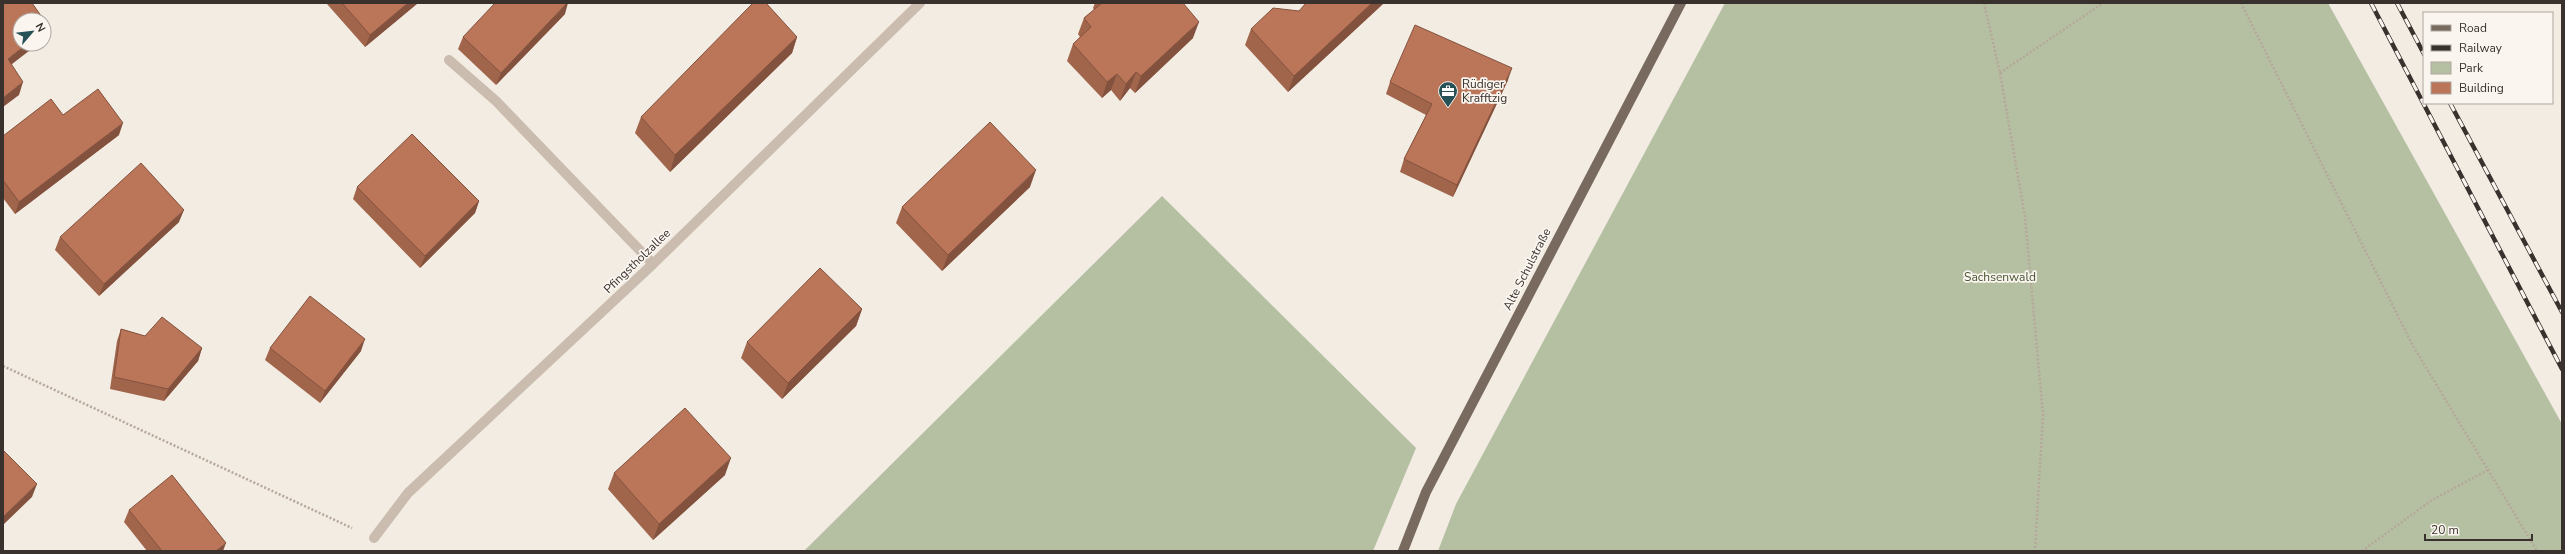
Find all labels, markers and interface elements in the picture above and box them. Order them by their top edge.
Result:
north arrow [12,12,52,52]
legend [2423,12,2553,104]
text: N [32,20,49,35]
text: Road [2459,20,2487,36]
text: Railway [2459,40,2503,56]
text: Park [2459,60,2484,76]
place label: Rüdiger Krafftzig [1462,76,1507,106]
office icon: Rüdiger Krafftzig [1437,80,1459,108]
text: Building [2459,80,2504,96]
street label: Pfingstholzallee [600,225,674,297]
street label: Alte Schulstraße [1499,225,1555,313]
park label: Sachsenwald [1964,269,2036,285]
scale bar [2425,516,2532,542]
text: 20 m [2431,522,2459,538]

